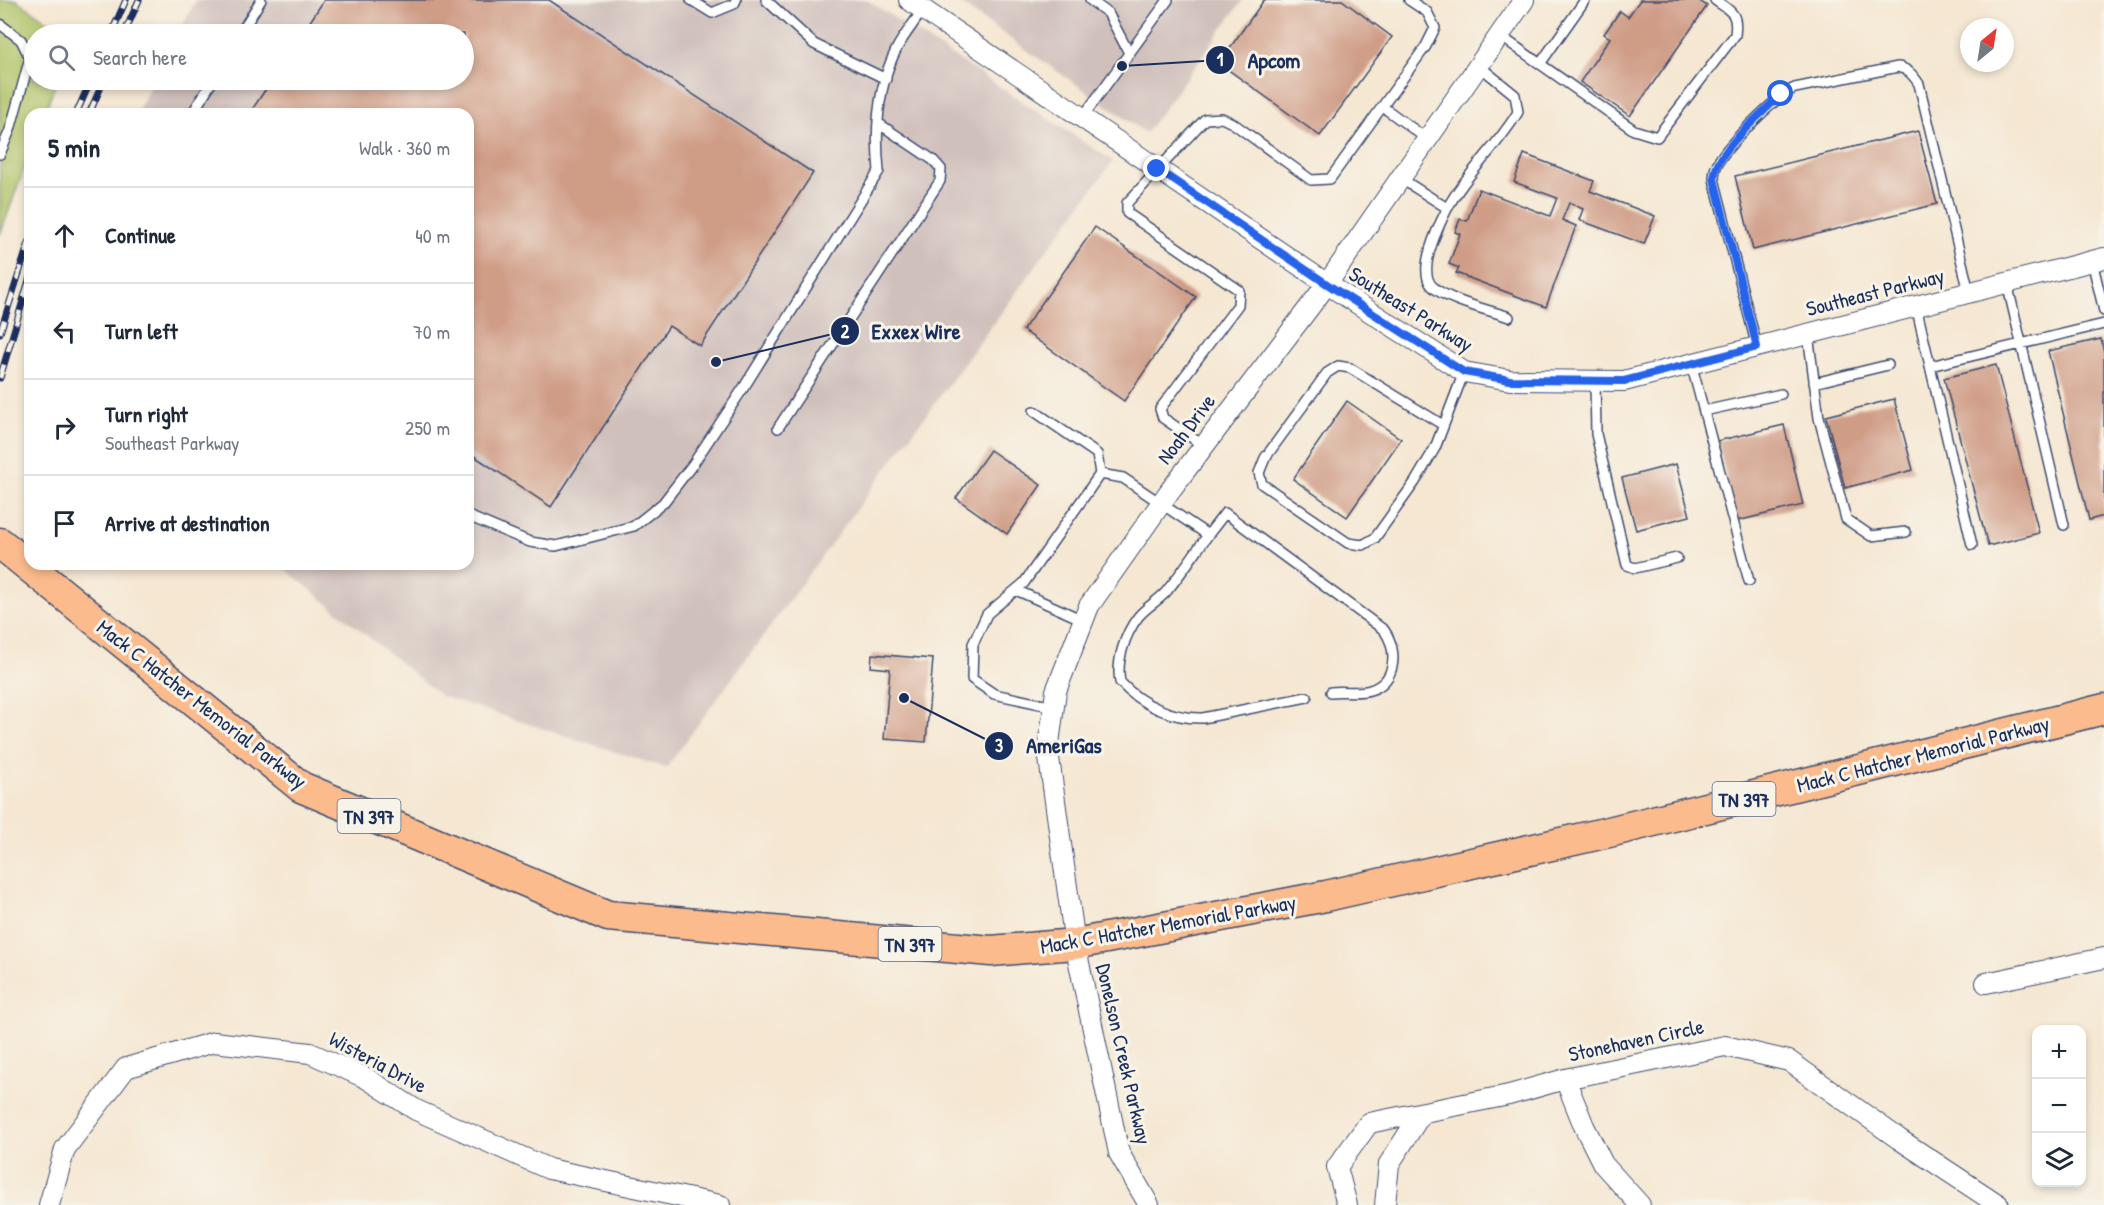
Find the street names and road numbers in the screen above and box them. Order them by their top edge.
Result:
street label: Southeast Parkway [1343,259,1479,359]
street label: Southeast Parkway [1803,261,1947,323]
street label: Noah Drive [1150,388,1222,470]
street label: Mack C Hatcher Memorial Parkway [91,613,313,795]
street label: Mack C Hatcher Memorial Parkway [1794,709,2052,799]
road number: TN 397 [1712,782,1776,816]
road number: TN 397 [338,799,400,833]
street label: Mack C Hatcher Memorial Parkway [1038,887,1298,961]
road number: TN 397 [878,927,942,961]
street label: Donelson Creek Parkway [1089,961,1159,1147]
street label: Stonehaven Circle [1566,1012,1706,1068]
street label: Wisteria Drive [324,1024,432,1100]

